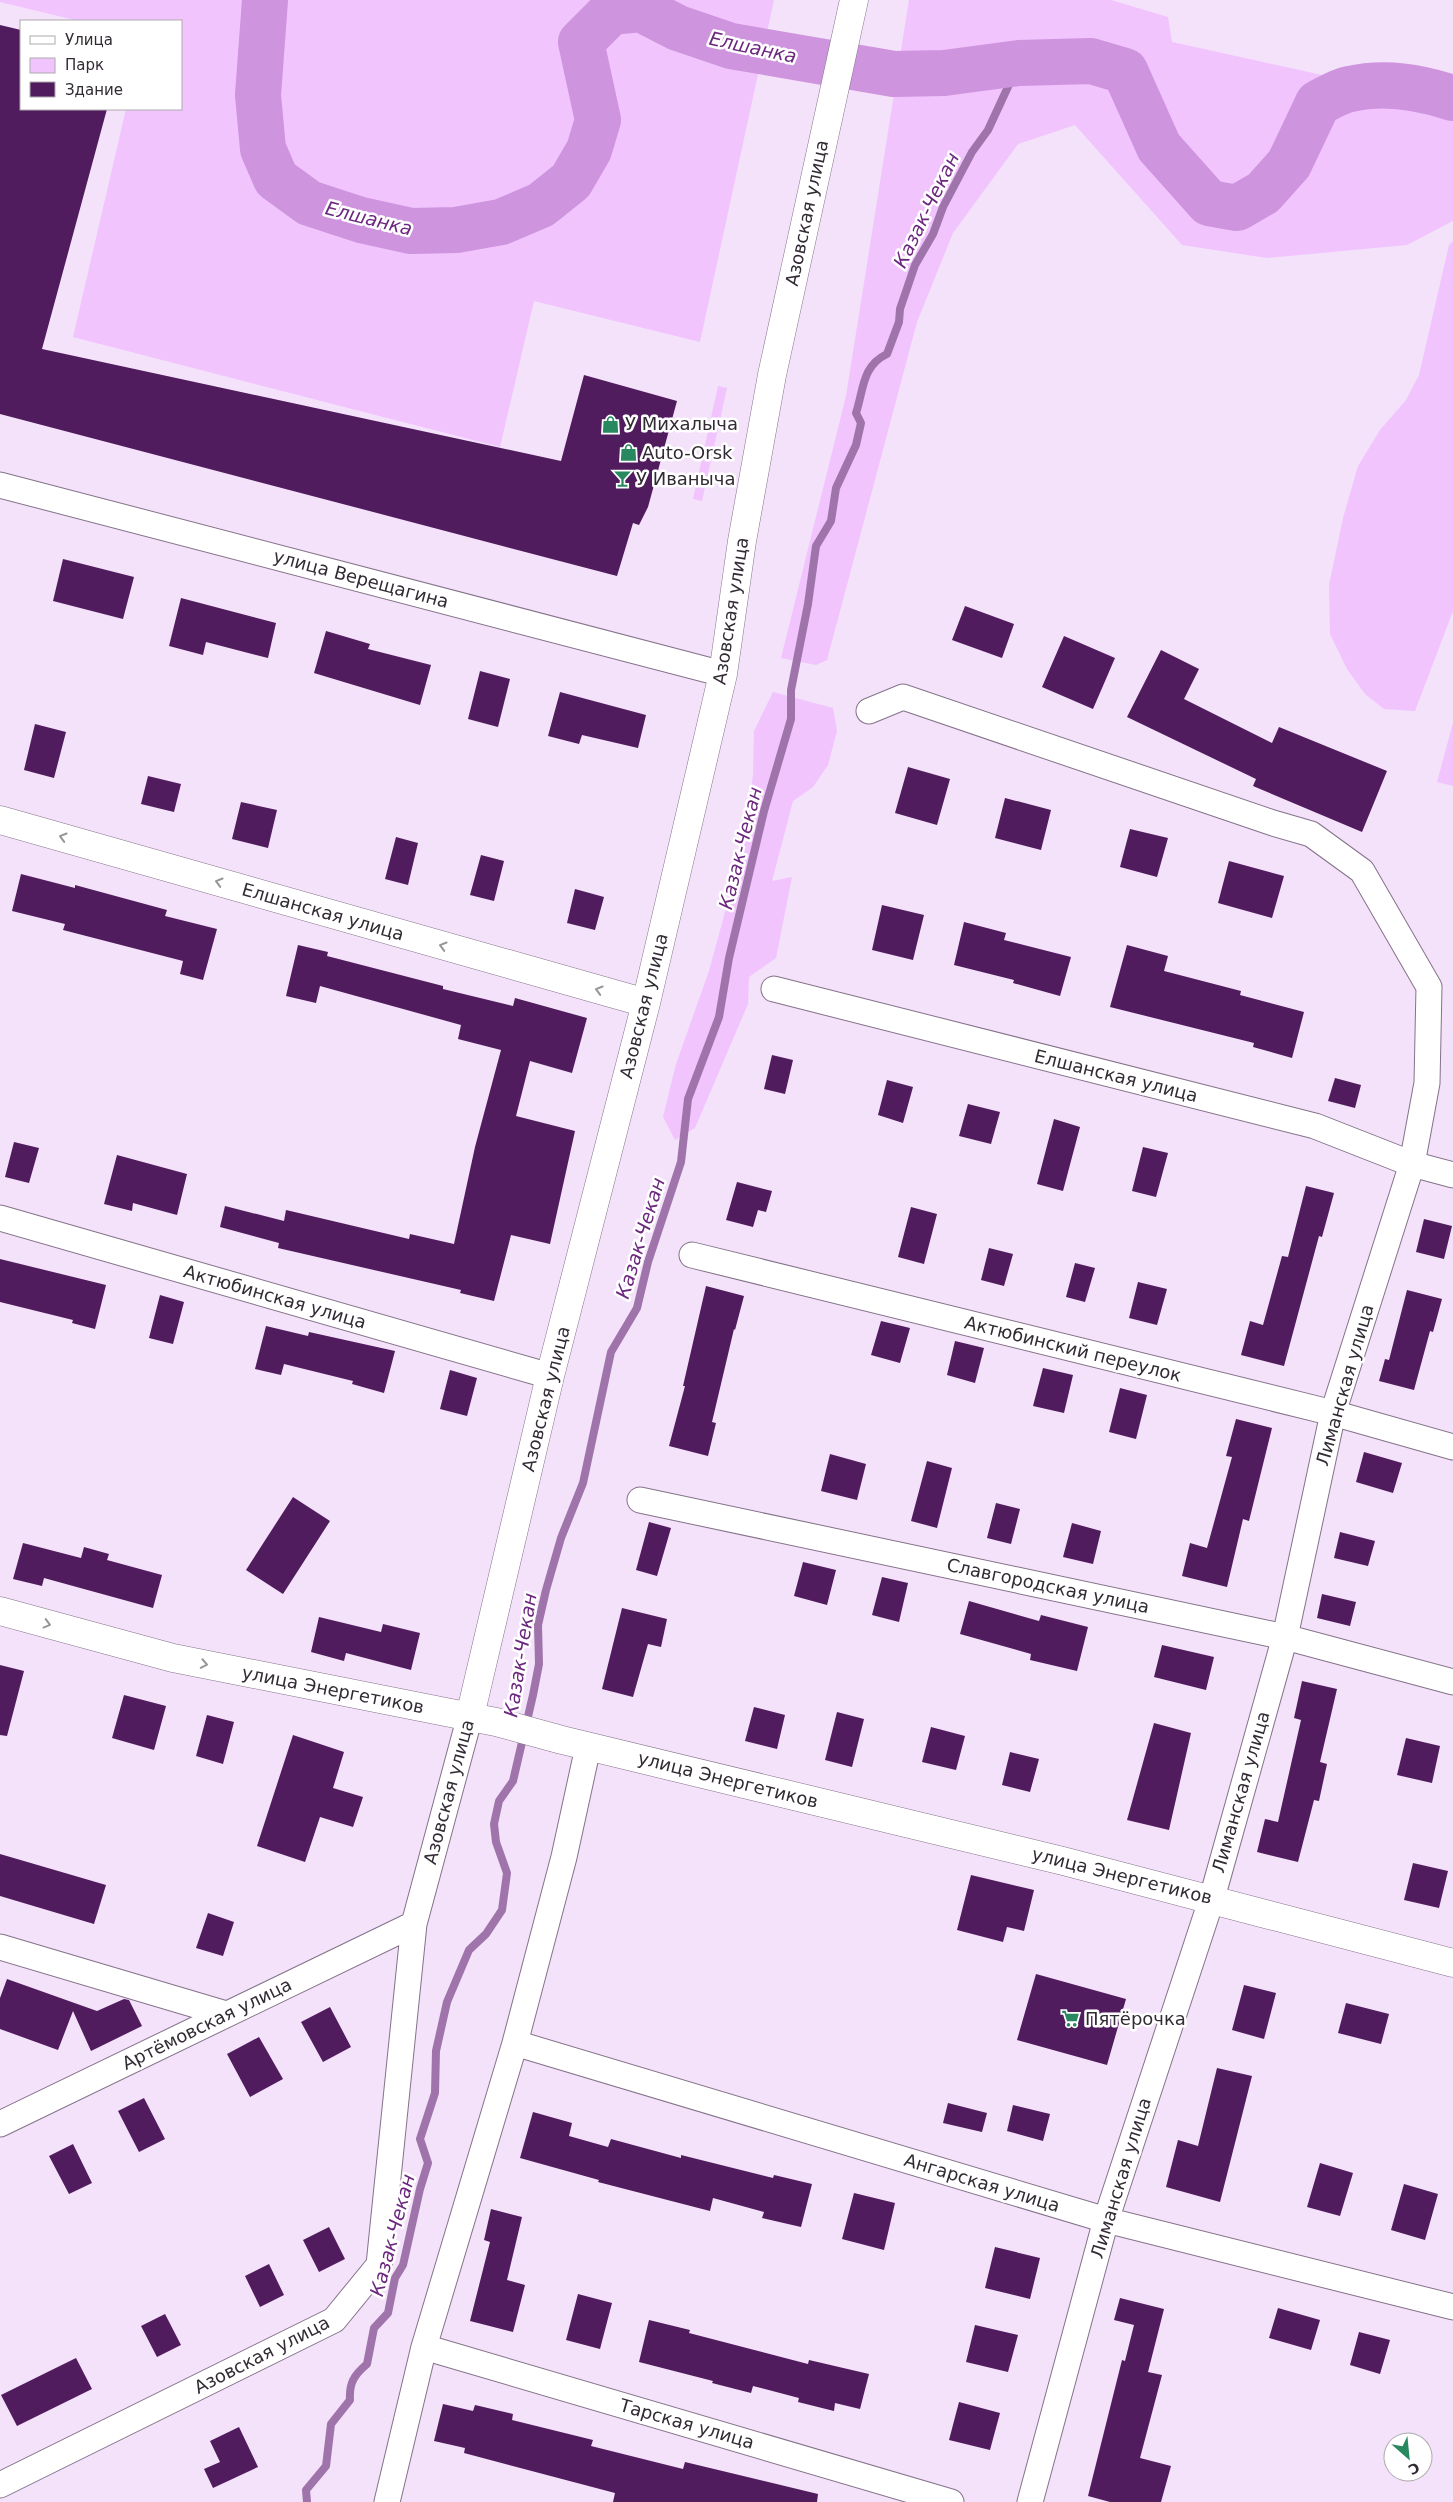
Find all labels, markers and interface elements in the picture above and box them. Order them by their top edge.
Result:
legend [20,20,182,110]
water label: Елшанка [707,27,799,67]
text: Улица [65,31,113,49]
text: Парк [65,56,104,74]
text: Здание [65,81,123,99]
street label: Азовская улица [781,138,832,288]
water label: Казак-Чекан [889,149,963,271]
water label: Елшанка [323,197,415,239]
place label: У Михалыча [625,413,738,434]
shop icon: У Михалыча [601,414,621,434]
place label: Auto-Orsk [642,442,733,463]
shop icon: Auto-Orsk [618,443,638,463]
place label: У Иваныча [636,468,735,489]
bar icon: У Иваныча [612,469,632,489]
street label: Азовская улица [708,536,753,686]
street label: улица Верещагина [271,545,451,612]
water label: Казак-Чекан [714,784,766,912]
one-way arrow [59,833,68,843]
one-way arrow [215,877,224,888]
street label: Елшанская улица [240,878,407,945]
street label: Азовская улица [615,931,672,1081]
one-way arrow [439,941,447,951]
one-way arrow [596,986,604,996]
street label: Елшанская улица [1032,1045,1200,1106]
water label: Казак-Чекан [611,1175,669,1301]
street label: Актюбинская улица [181,1260,369,1333]
street label: Лиманская улица [1311,1302,1378,1468]
street label: Актюбинский переулок [963,1311,1184,1386]
street label: Азовская улица [517,1324,574,1474]
street label: Славгородская улица [945,1554,1151,1617]
water label: Казак-Чекан [499,1591,541,1719]
one-way arrow [42,1618,51,1628]
one-way arrow [200,1658,209,1669]
street label: улица Энергетиков [240,1662,426,1717]
street label: Лиманская улица [1207,1709,1274,1875]
street label: Азовская улица [419,1717,478,1867]
street label: улица Энергетиков [636,1747,820,1812]
street label: улица Энергетиков [1030,1843,1214,1908]
street label: Артёмовская улица [119,1973,295,2074]
place label: Пятёрочка [1085,2008,1186,2029]
supermarket icon: Пятёрочка [1061,2009,1081,2029]
street label: Лиманская улица [1086,2095,1155,2261]
street label: Ангарская улица [902,2149,1062,2216]
water label: Казак-Чекан [365,2172,419,2298]
street label: Азовская улица [191,2311,333,2398]
street label: Тарская улица [617,2394,757,2453]
north arrow [1383,2432,1433,2482]
text: С [1406,2459,1422,2478]

